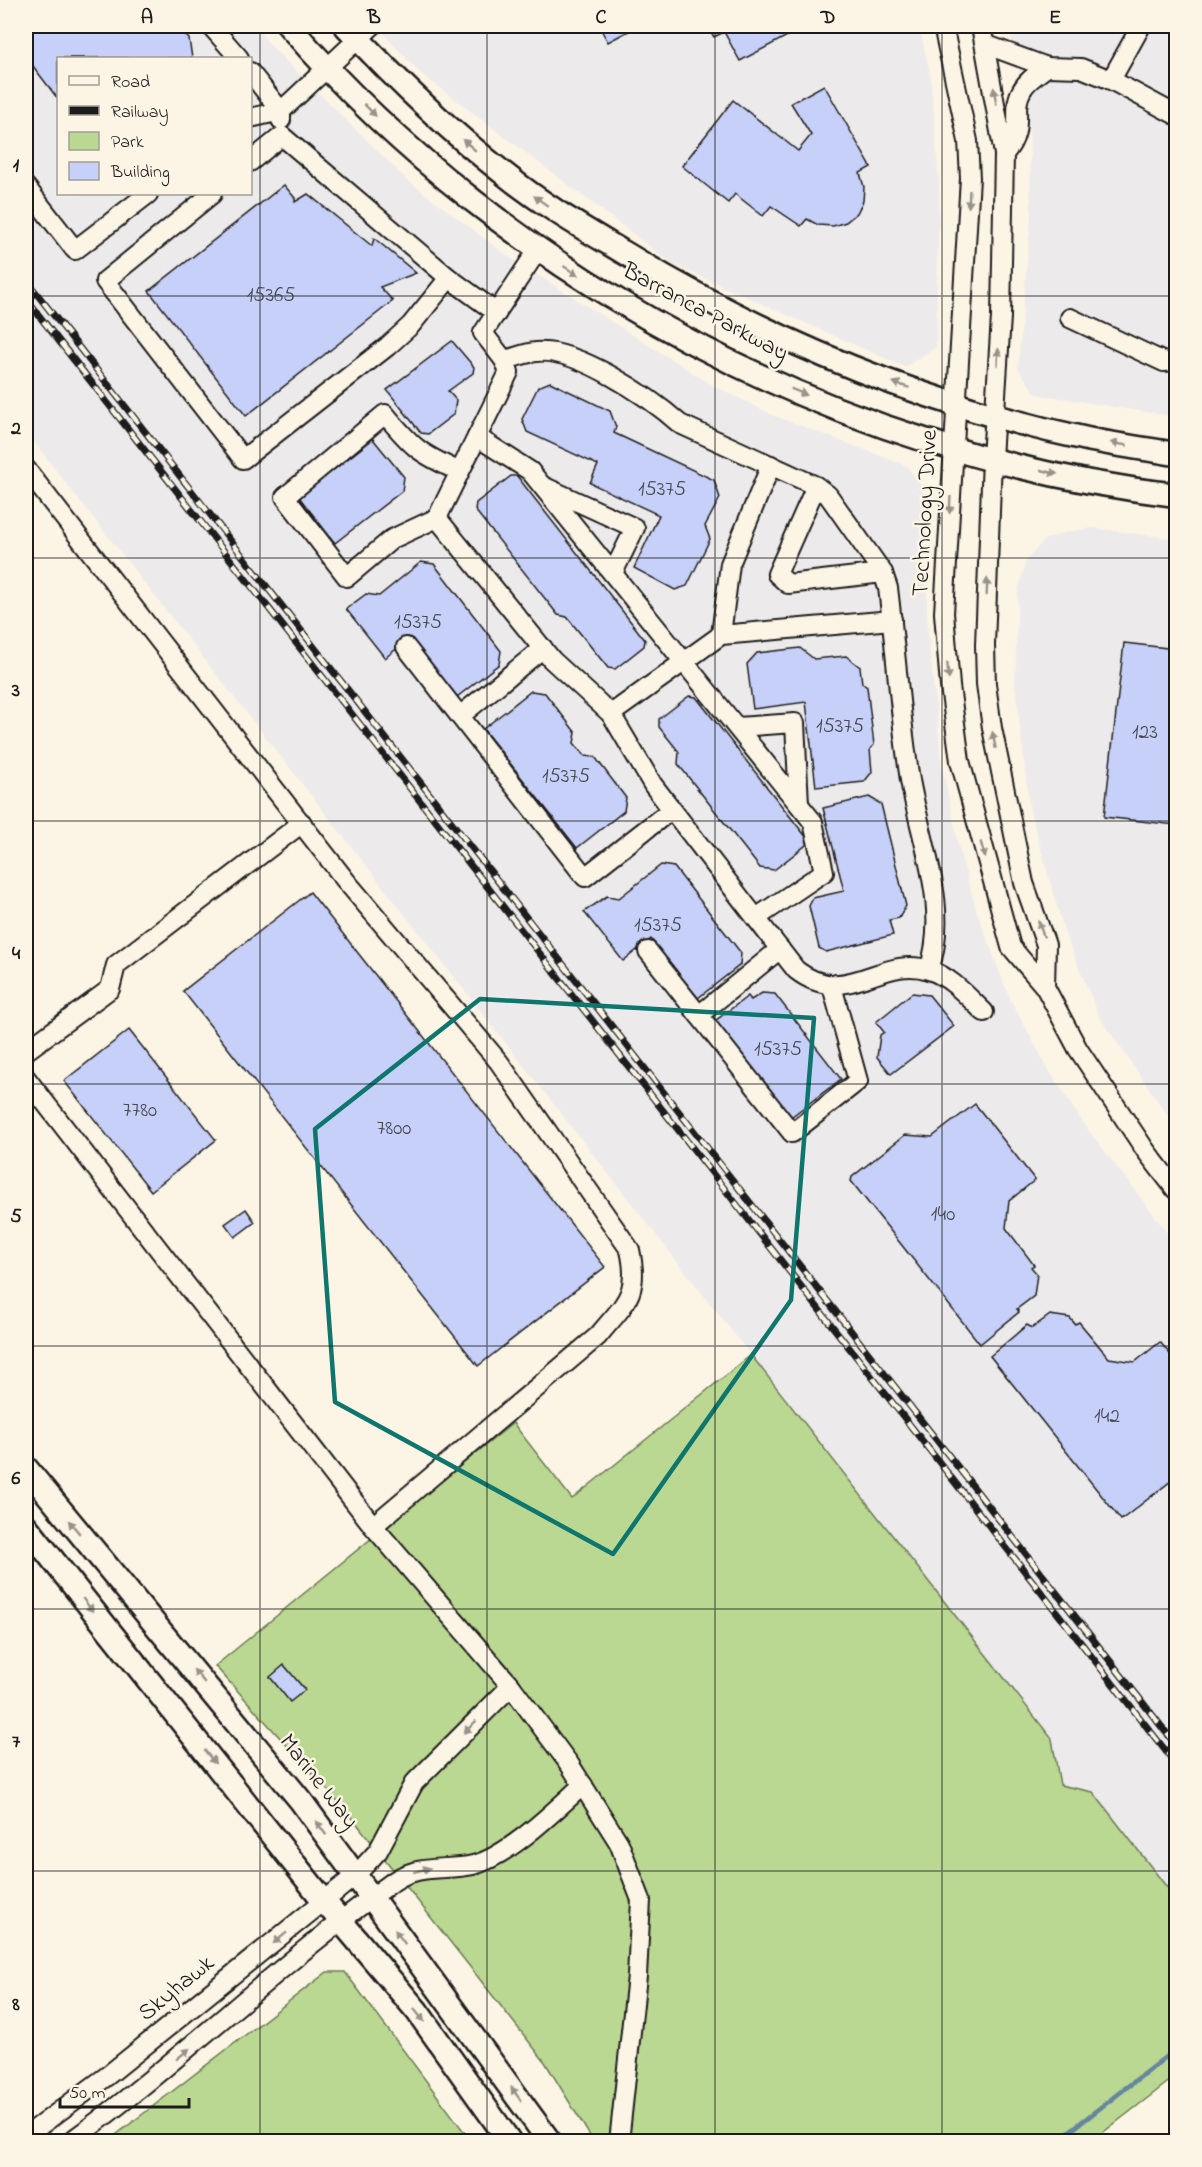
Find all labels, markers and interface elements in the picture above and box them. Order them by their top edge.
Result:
text: A [141,4,153,33]
text: B [366,4,381,33]
text: C [596,4,607,33]
text: D [820,4,835,33]
text: E [1049,4,1061,33]
legend [57,57,252,195]
text: Road [111,70,150,96]
one-way arrow [990,87,999,106]
text: Railway [111,100,168,126]
one-way arrow [363,102,377,116]
text: Park [111,130,144,156]
one-way arrow [461,138,477,151]
text: 1 [13,152,20,181]
text: Building [110,160,170,187]
one-way arrow [965,190,974,209]
one-way arrow [533,195,549,207]
street label: Barranca Parkway [614,254,794,372]
one-way arrow [563,265,579,276]
house number: 15365 [247,281,295,311]
one-way arrow [994,347,1003,366]
one-way arrow [892,380,910,389]
one-way arrow [790,388,808,397]
text: 2 [10,415,21,444]
street label: Technology Drive [904,428,949,597]
one-way arrow [1109,440,1128,449]
one-way arrow [1040,467,1058,477]
house number: 15375 [638,475,686,505]
one-way arrow [945,496,955,515]
one-way arrow [982,577,992,596]
house number: 15375 [394,608,442,638]
one-way arrow [944,662,953,681]
text: 3 [11,677,20,706]
house number: 15375 [816,712,864,742]
house number: 123 [1132,718,1158,748]
one-way arrow [989,731,998,750]
house number: 15375 [542,762,590,792]
one-way arrow [979,841,988,859]
house number: 15375 [634,911,682,941]
one-way arrow [1035,920,1045,938]
text: 4 [12,940,21,969]
house number: 15375 [754,1035,802,1065]
house number: 7780 [123,1096,157,1126]
house number: 7800 [377,1114,411,1144]
house number: 140 [931,1200,955,1230]
text: 5 [10,1203,22,1232]
house number: 142 [1094,1402,1120,1432]
text: 6 [12,1465,21,1494]
one-way arrow [67,1519,80,1535]
one-way arrow [82,1597,94,1612]
one-way arrow [193,1669,206,1684]
one-way arrow [463,1719,477,1733]
street label: Marine Way [269,1727,367,1838]
text: 7 [12,1728,21,1757]
one-way arrow [204,1749,217,1765]
one-way arrow [315,1821,327,1837]
one-way arrow [413,1865,431,1875]
one-way arrow [395,1930,407,1945]
one-way arrow [272,1932,288,1945]
street label: Skyhawk [131,1947,224,2032]
text: 8 [11,1991,20,2020]
one-way arrow [413,2007,425,2022]
one-way arrow [175,2048,190,2061]
scale bar [60,2071,189,2109]
text: 50 m [69,2081,106,2107]
one-way arrow [510,2087,522,2102]

